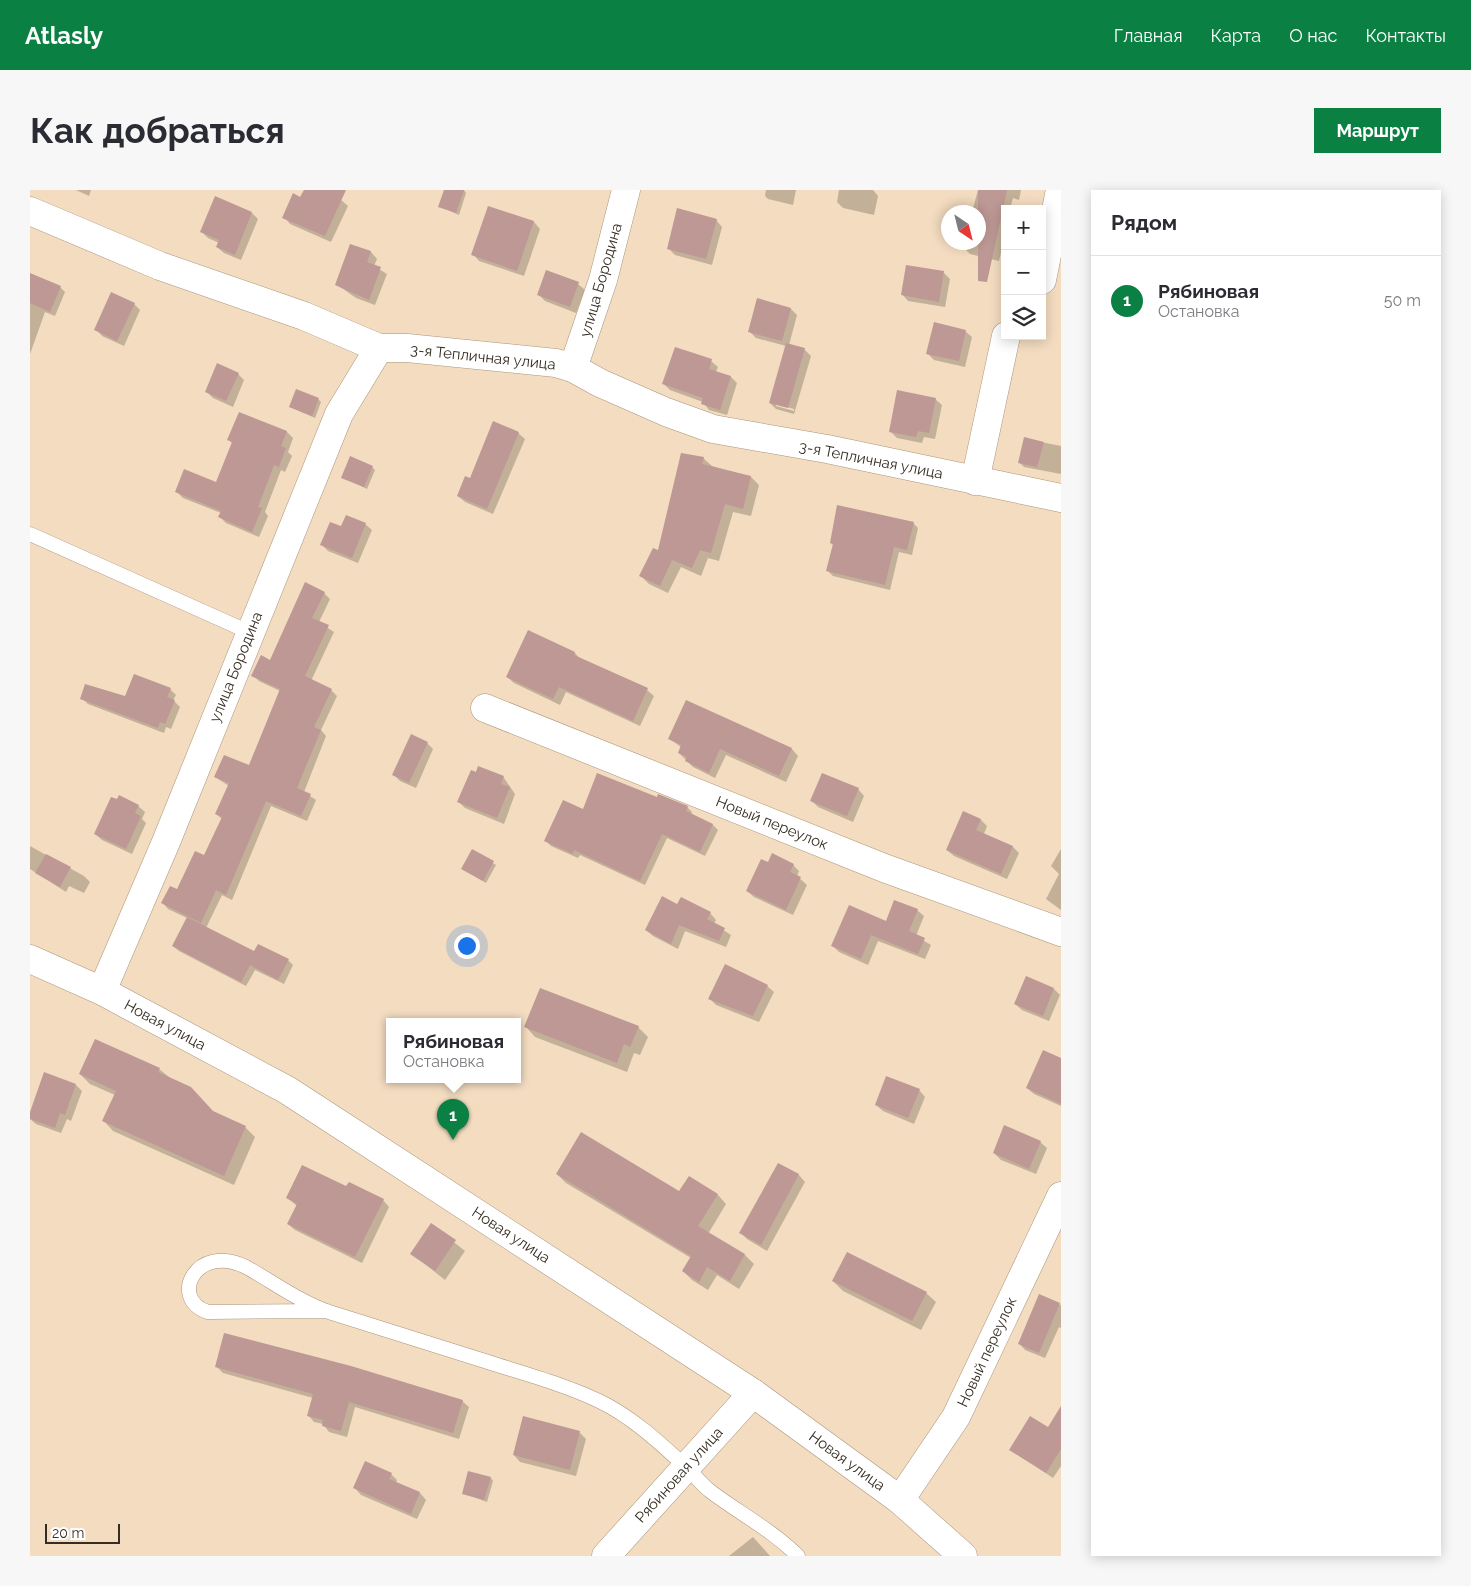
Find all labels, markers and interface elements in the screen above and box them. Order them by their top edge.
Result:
text: Atlasly [25,21,103,50]
text: Главная [1114,25,1182,46]
text: Карта [1210,25,1261,46]
text: О нас [1289,25,1337,46]
text: Контакты [1365,25,1446,46]
button: Маршрут [1314,108,1441,153]
text: Как добраться [30,110,285,151]
north arrow [941,205,986,250]
map controls [1001,205,1046,340]
button: + [1001,205,1046,250]
text: Рядом [1111,210,1177,235]
street label: улица Бородина [576,221,626,339]
button: − [1001,250,1046,295]
text: Рябиновая [1158,280,1259,302]
text: 1 [1123,291,1131,310]
text: 50 m [1384,291,1421,310]
button: layers [1001,295,1046,340]
text: Остановка [1158,302,1240,321]
street label: 3-я Тепличная улица [409,340,557,374]
street label: 3-я Тепличная улица [798,437,944,483]
street label: улица Бородина [206,609,266,725]
street label: Новый переулок [713,792,831,854]
your location [454,933,480,959]
street label: Новая улица [121,996,209,1054]
popup [386,1018,521,1083]
text: Рябиновая [403,1030,504,1052]
text: Остановка [403,1052,484,1071]
pin: 1 [437,1099,469,1140]
street label: Новая улица [468,1203,554,1267]
street label: Новый переулок [954,1294,1020,1410]
street label: Рябиновая улица [631,1423,727,1527]
street label: Новая улица [805,1427,889,1495]
scale bar [45,1521,120,1544]
text: 20 m [52,1525,84,1541]

